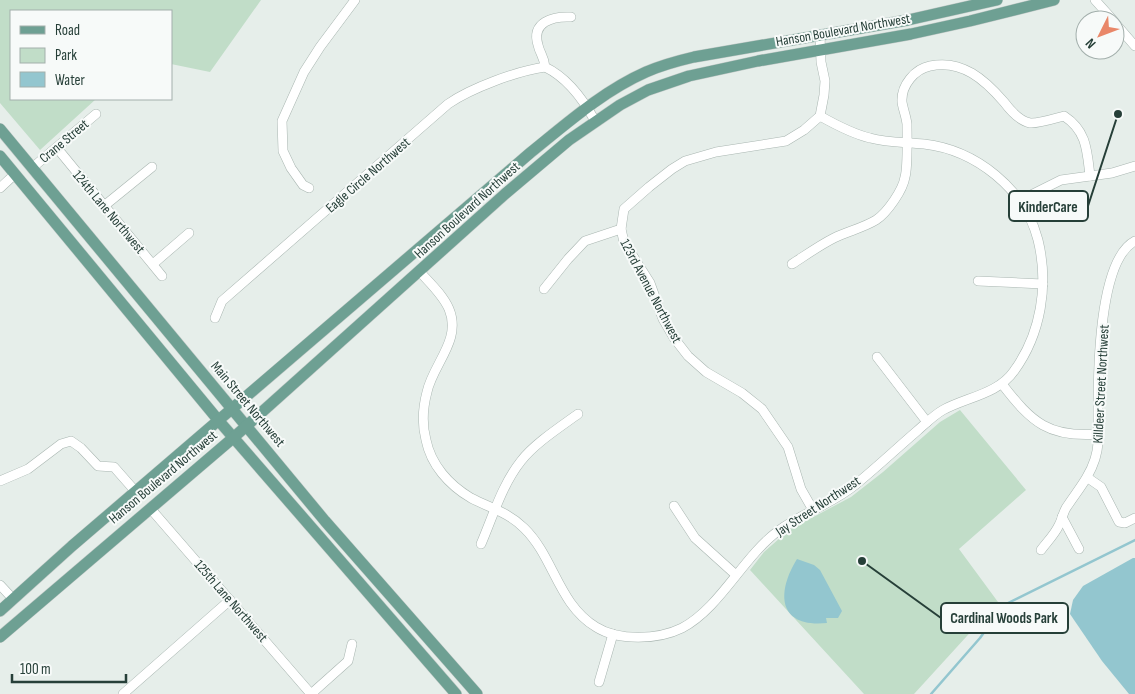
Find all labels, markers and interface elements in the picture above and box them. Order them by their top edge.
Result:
legend [10,10,172,100]
street label: Hanson Boulevard Northwest [774,10,912,50]
north arrow [1075,10,1125,60]
text: Road [55,21,80,40]
text: N [1082,35,1100,52]
text: Park [55,46,77,65]
text: Water [55,71,86,90]
street label: Crane Street [36,115,92,167]
street label: Eagle Circle Northwest [322,134,414,216]
street label: Hanson Boulevard Northwest [411,158,523,262]
street label: 124th Lane Northwest [69,167,149,257]
callout: KinderCare [1009,191,1088,221]
text: KinderCare [1018,198,1078,217]
street label: 123rd Avenue Northwest [616,236,686,346]
street label: Killdeer Street Northwest [1089,324,1113,444]
street label: Main Street Northwest [207,358,289,450]
street label: Hanson Boulevard Northwest [105,427,221,527]
street label: Jay Street Northwest [772,472,864,540]
street label: 125th Lane Northwest [191,556,271,646]
callout: Cardinal Woods Park [941,603,1068,633]
text: Cardinal Woods Park [950,609,1058,628]
scale bar [12,652,126,684]
text: 100 m [20,660,51,679]

